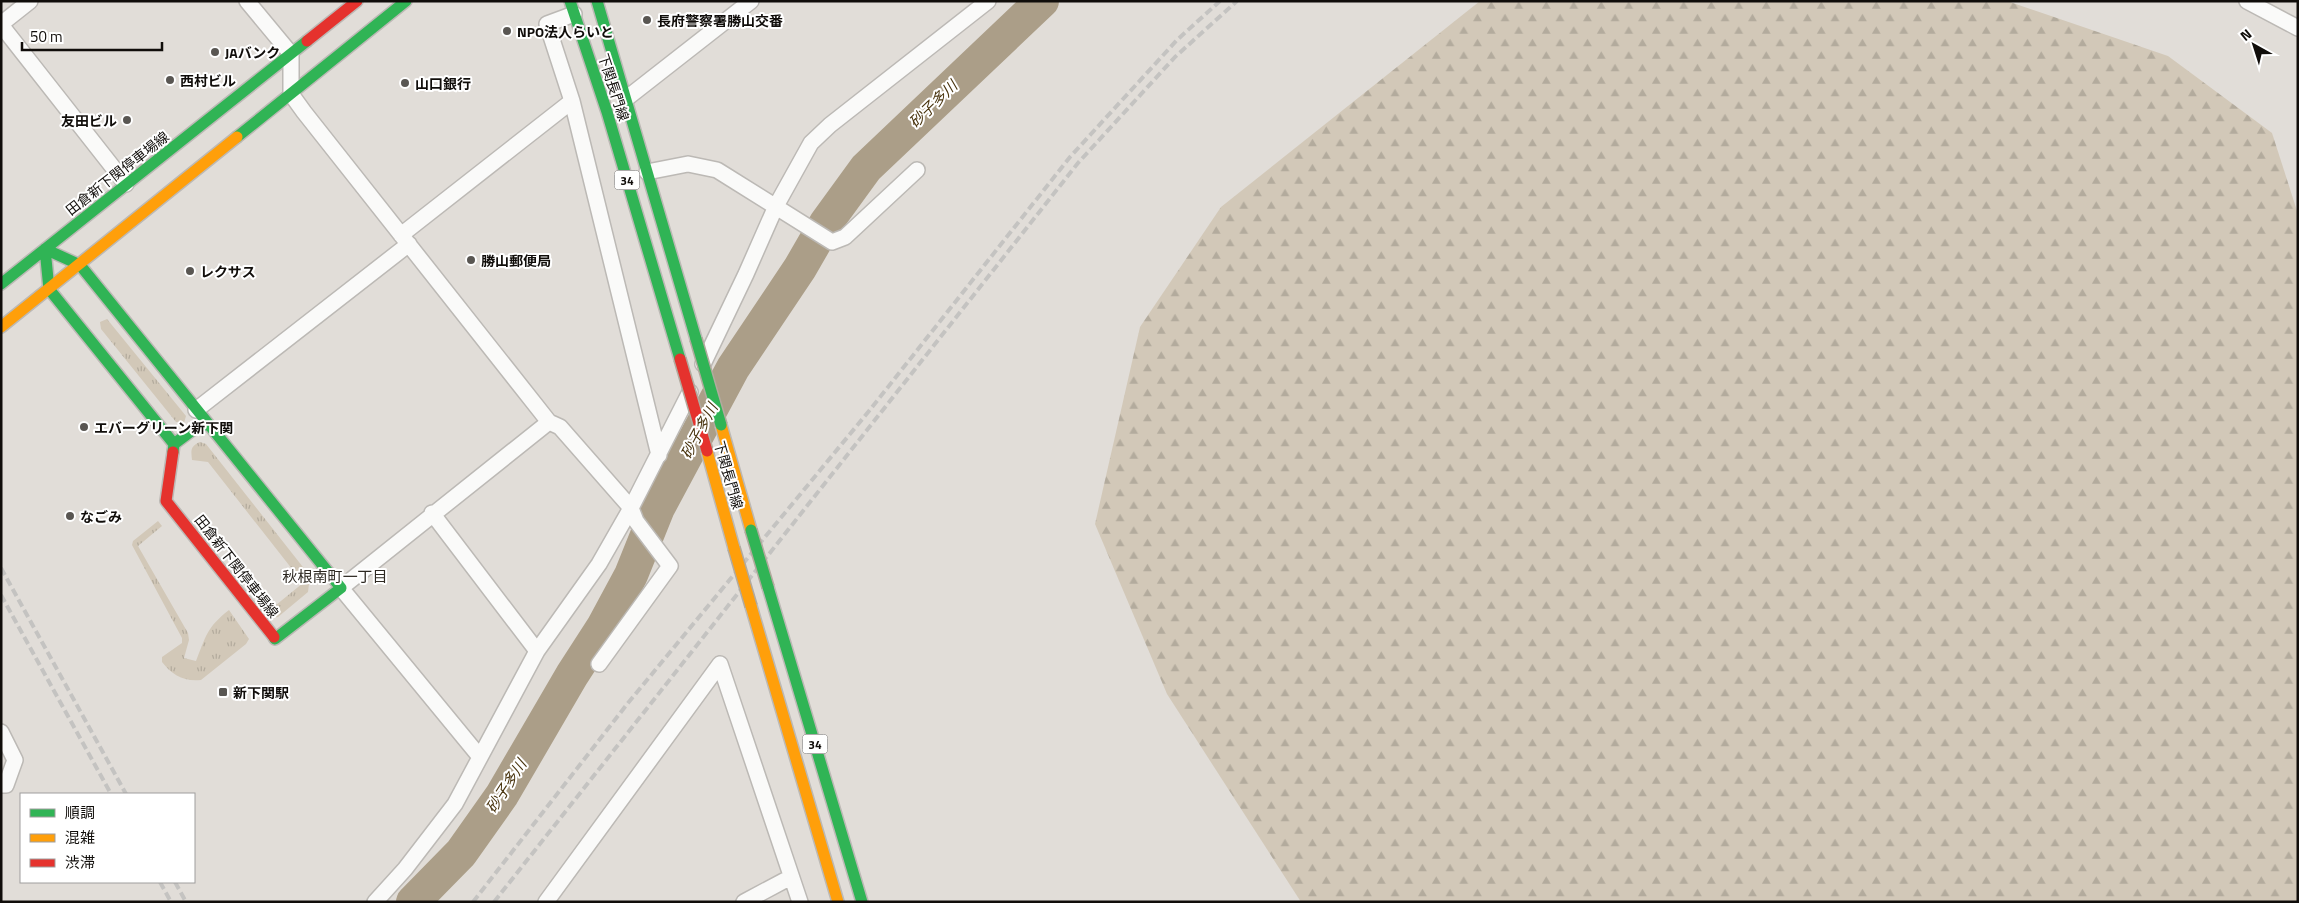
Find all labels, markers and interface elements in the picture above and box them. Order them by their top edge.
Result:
place label: 長府警察署勝山交番 [657,10,783,31]
marker: 長府警察署勝山交番 [641,14,653,26]
scale bar [22,20,162,52]
north arrow [2229,20,2279,70]
place label: NPO法人らいと [517,21,614,42]
text: N [2235,23,2256,46]
text: 50 m [30,25,63,48]
marker: NPO法人らいと [501,25,513,37]
place label: JAバンク [225,42,280,63]
marker: JAバンク [209,46,221,58]
street label: 下関長門線 [593,50,635,124]
place label: 西村ビル [180,70,236,91]
place label: 山口銀行 [415,73,471,94]
marker: 西村ビル [164,74,176,86]
water label: 砂子多川 [903,74,964,133]
marker: 山口銀行 [399,77,411,89]
place label: 友田ビル [61,110,117,131]
marker: 友田ビル [121,114,133,126]
street label: 田倉新下関停車場線 [61,126,173,220]
road number: 34 [614,170,640,190]
place label: 勝山郵便局 [481,250,551,271]
marker: 勝山郵便局 [465,254,477,266]
place label: レクサス [200,261,256,282]
marker: レクサス [184,265,196,277]
water label: 砂子多川 [675,397,724,463]
place label: エバーグリーン新下関 [94,417,233,438]
marker: エバーグリーン新下関 [78,421,90,433]
street label: 下関長門線 [709,438,749,512]
place label: なごみ [80,506,122,527]
marker: なごみ [64,510,76,522]
street label: 田倉新下関停車場線 [190,510,284,622]
district label: 秋根南町一丁目 [282,565,388,588]
place label: 新下関駅 [233,682,289,703]
marker: 新下関駅 [217,686,229,698]
road number: 34 [802,734,828,754]
water label: 砂子多川 [480,753,533,817]
legend [20,793,195,883]
text: 順調 [65,801,95,824]
text: 混雑 [65,826,95,849]
text: 渋滞 [65,851,95,874]

